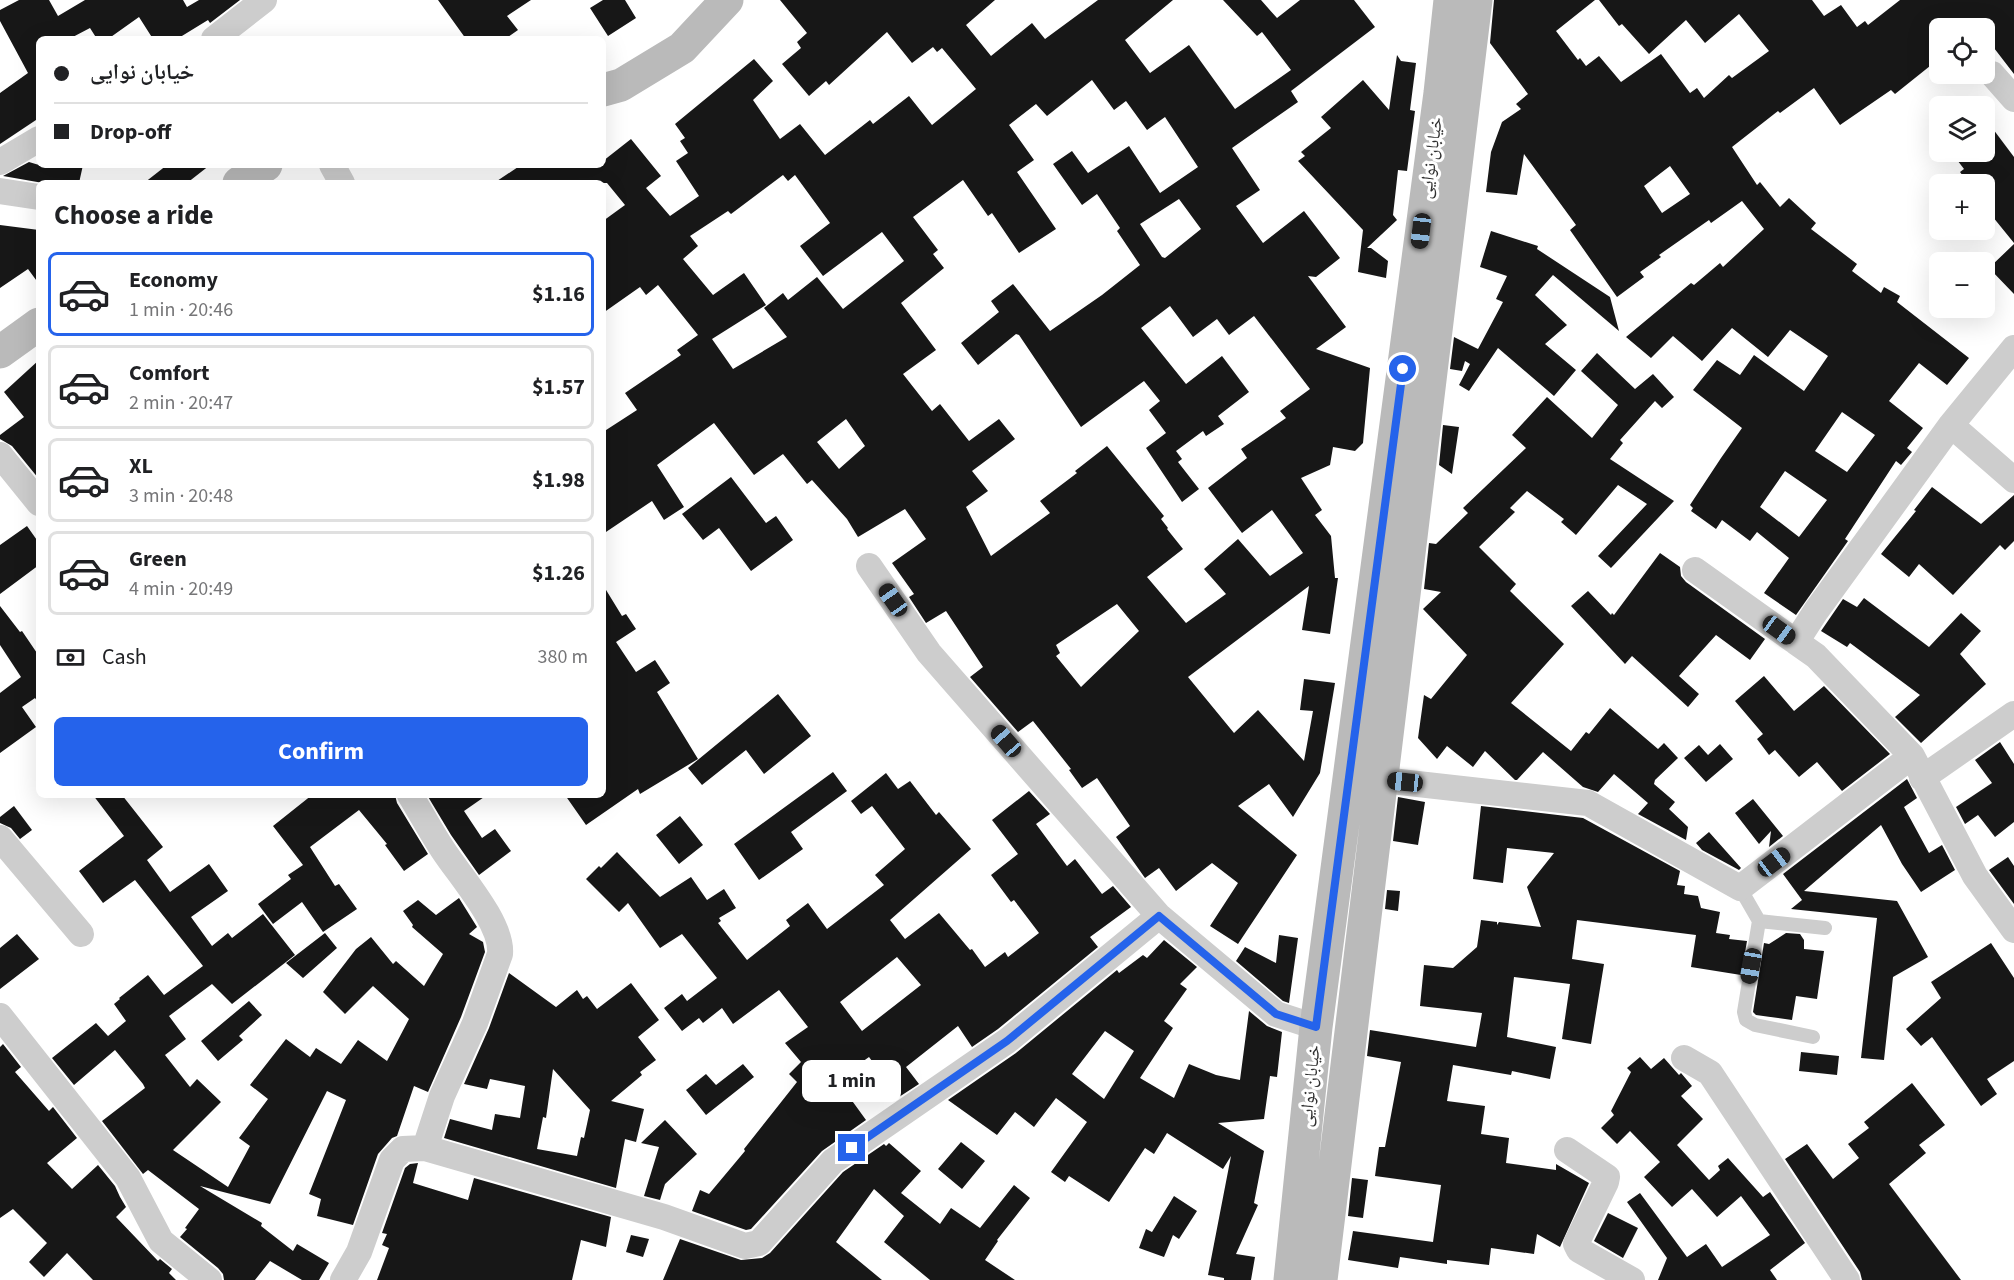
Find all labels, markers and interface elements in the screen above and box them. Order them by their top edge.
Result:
map controls [1929,18,1995,318]
button: locate [1929,18,1995,84]
text: خیابان نوایی [90,56,194,88]
button: layers [1929,96,1995,162]
street label: خیابان نوایی [1413,115,1449,201]
text: Drop-off [90,116,171,148]
button: + [1929,174,1995,240]
text: Choose a ride [54,196,214,235]
car [1410,212,1432,250]
button: − [1929,252,1995,318]
text: Economy [129,264,218,296]
icon: car [57,267,111,321]
text: $1.16 [532,278,585,310]
text: 1 min · 20:46 [129,296,233,324]
route start [1389,355,1416,382]
text: Comfort [129,357,210,389]
icon: car [57,360,111,414]
text: $1.57 [532,371,585,403]
text: 2 min · 20:47 [129,389,233,417]
text: XL [129,450,153,482]
icon: car [57,453,111,507]
text: $1.98 [532,464,585,496]
text: 3 min · 20:48 [129,482,233,510]
text: Green [129,543,187,575]
icon: car [57,546,111,600]
text: $1.26 [532,557,585,589]
text: 4 min · 20:49 [129,575,233,603]
car [875,580,911,620]
car [1759,612,1799,648]
icon: cash [54,641,87,674]
text: Cash [102,641,147,673]
text: 380 m [538,643,588,671]
button: Confirm [54,717,588,786]
car [987,722,1025,760]
car [1386,771,1424,793]
car [1754,844,1794,880]
car [1739,947,1763,985]
street label: خیابان نوایی [1293,1044,1327,1128]
callout: 1 min [802,1061,902,1103]
text: 1 min [827,1067,876,1095]
route end [838,1134,865,1161]

